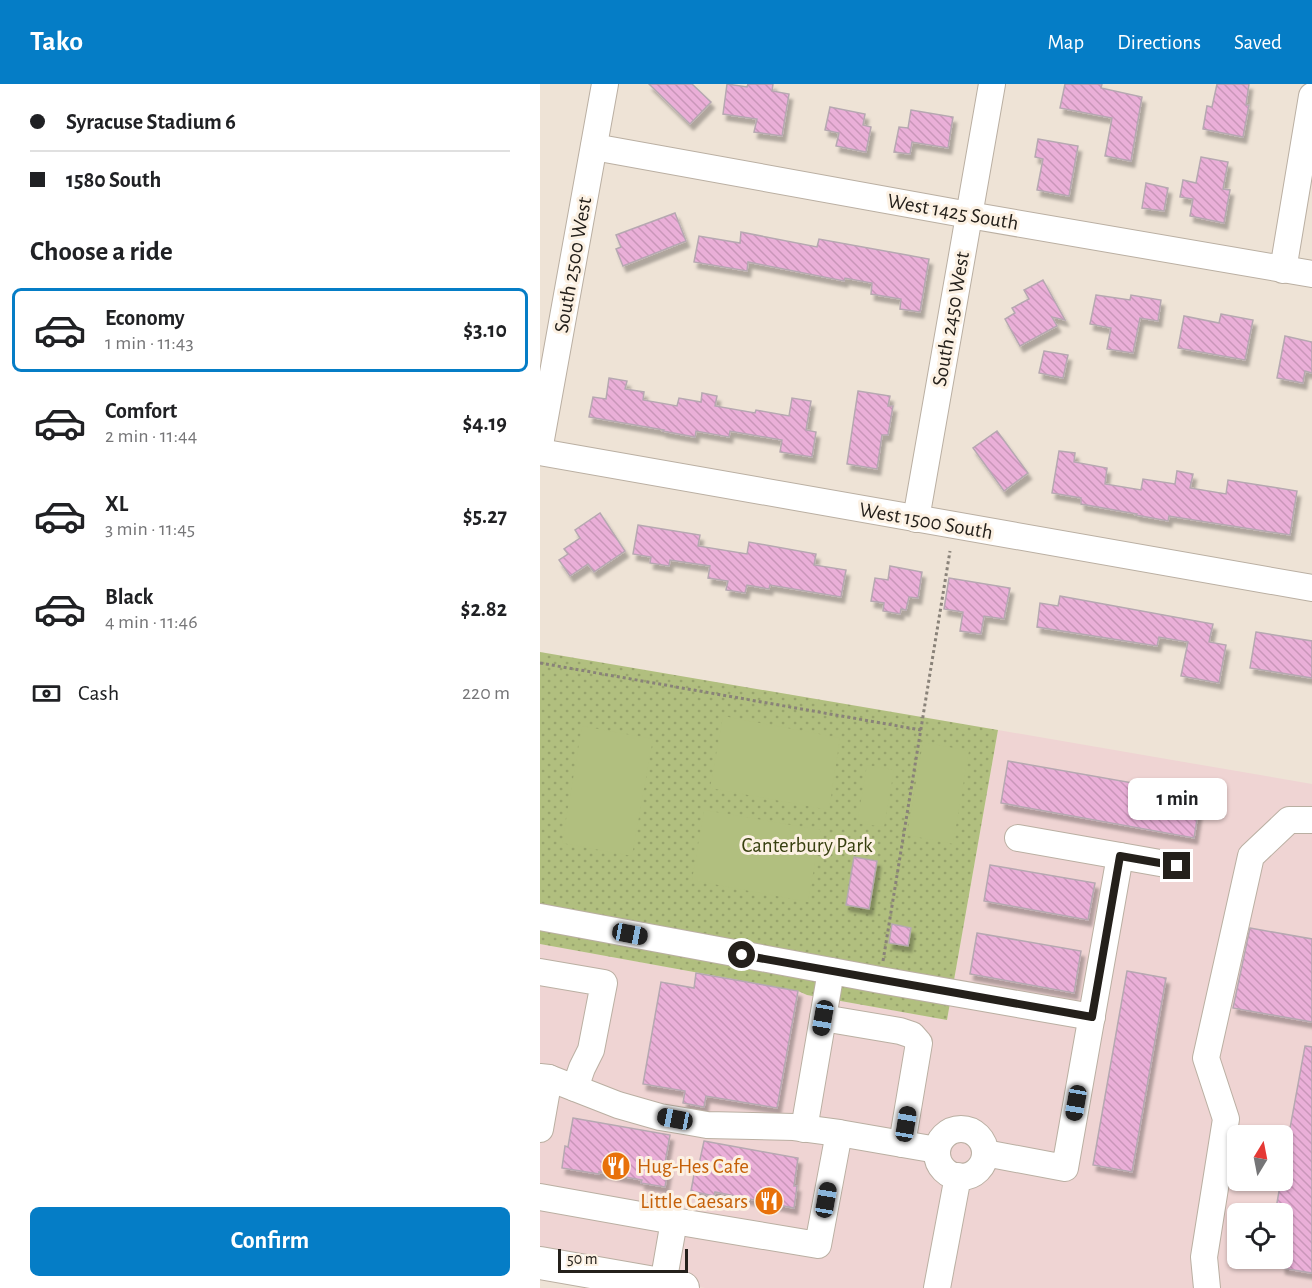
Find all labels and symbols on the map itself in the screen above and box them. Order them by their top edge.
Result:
street label: West 1425 South [886,190,1020,234]
street label: South 2500 West [551,195,595,335]
street label: South 2450 West [929,250,973,388]
street label: West 1500 South [858,499,994,543]
callout: 1 min [1128,779,1226,821]
park label: Canterbury Park [741,835,873,856]
route end [1163,852,1190,879]
car [611,922,649,946]
route start [728,941,755,968]
car [811,999,835,1037]
car [1064,1084,1088,1122]
car [894,1105,918,1143]
car [656,1107,694,1131]
north arrow [1227,1125,1293,1191]
restaurant icon: Hug-Hes Cafe [600,1150,632,1182]
place label: Hug-Hes Cafe [637,1156,749,1177]
car [814,1181,838,1219]
restaurant icon: Little Caesars [753,1185,785,1217]
place label: Little Caesars [640,1191,748,1212]
scale bar [558,1246,688,1274]

